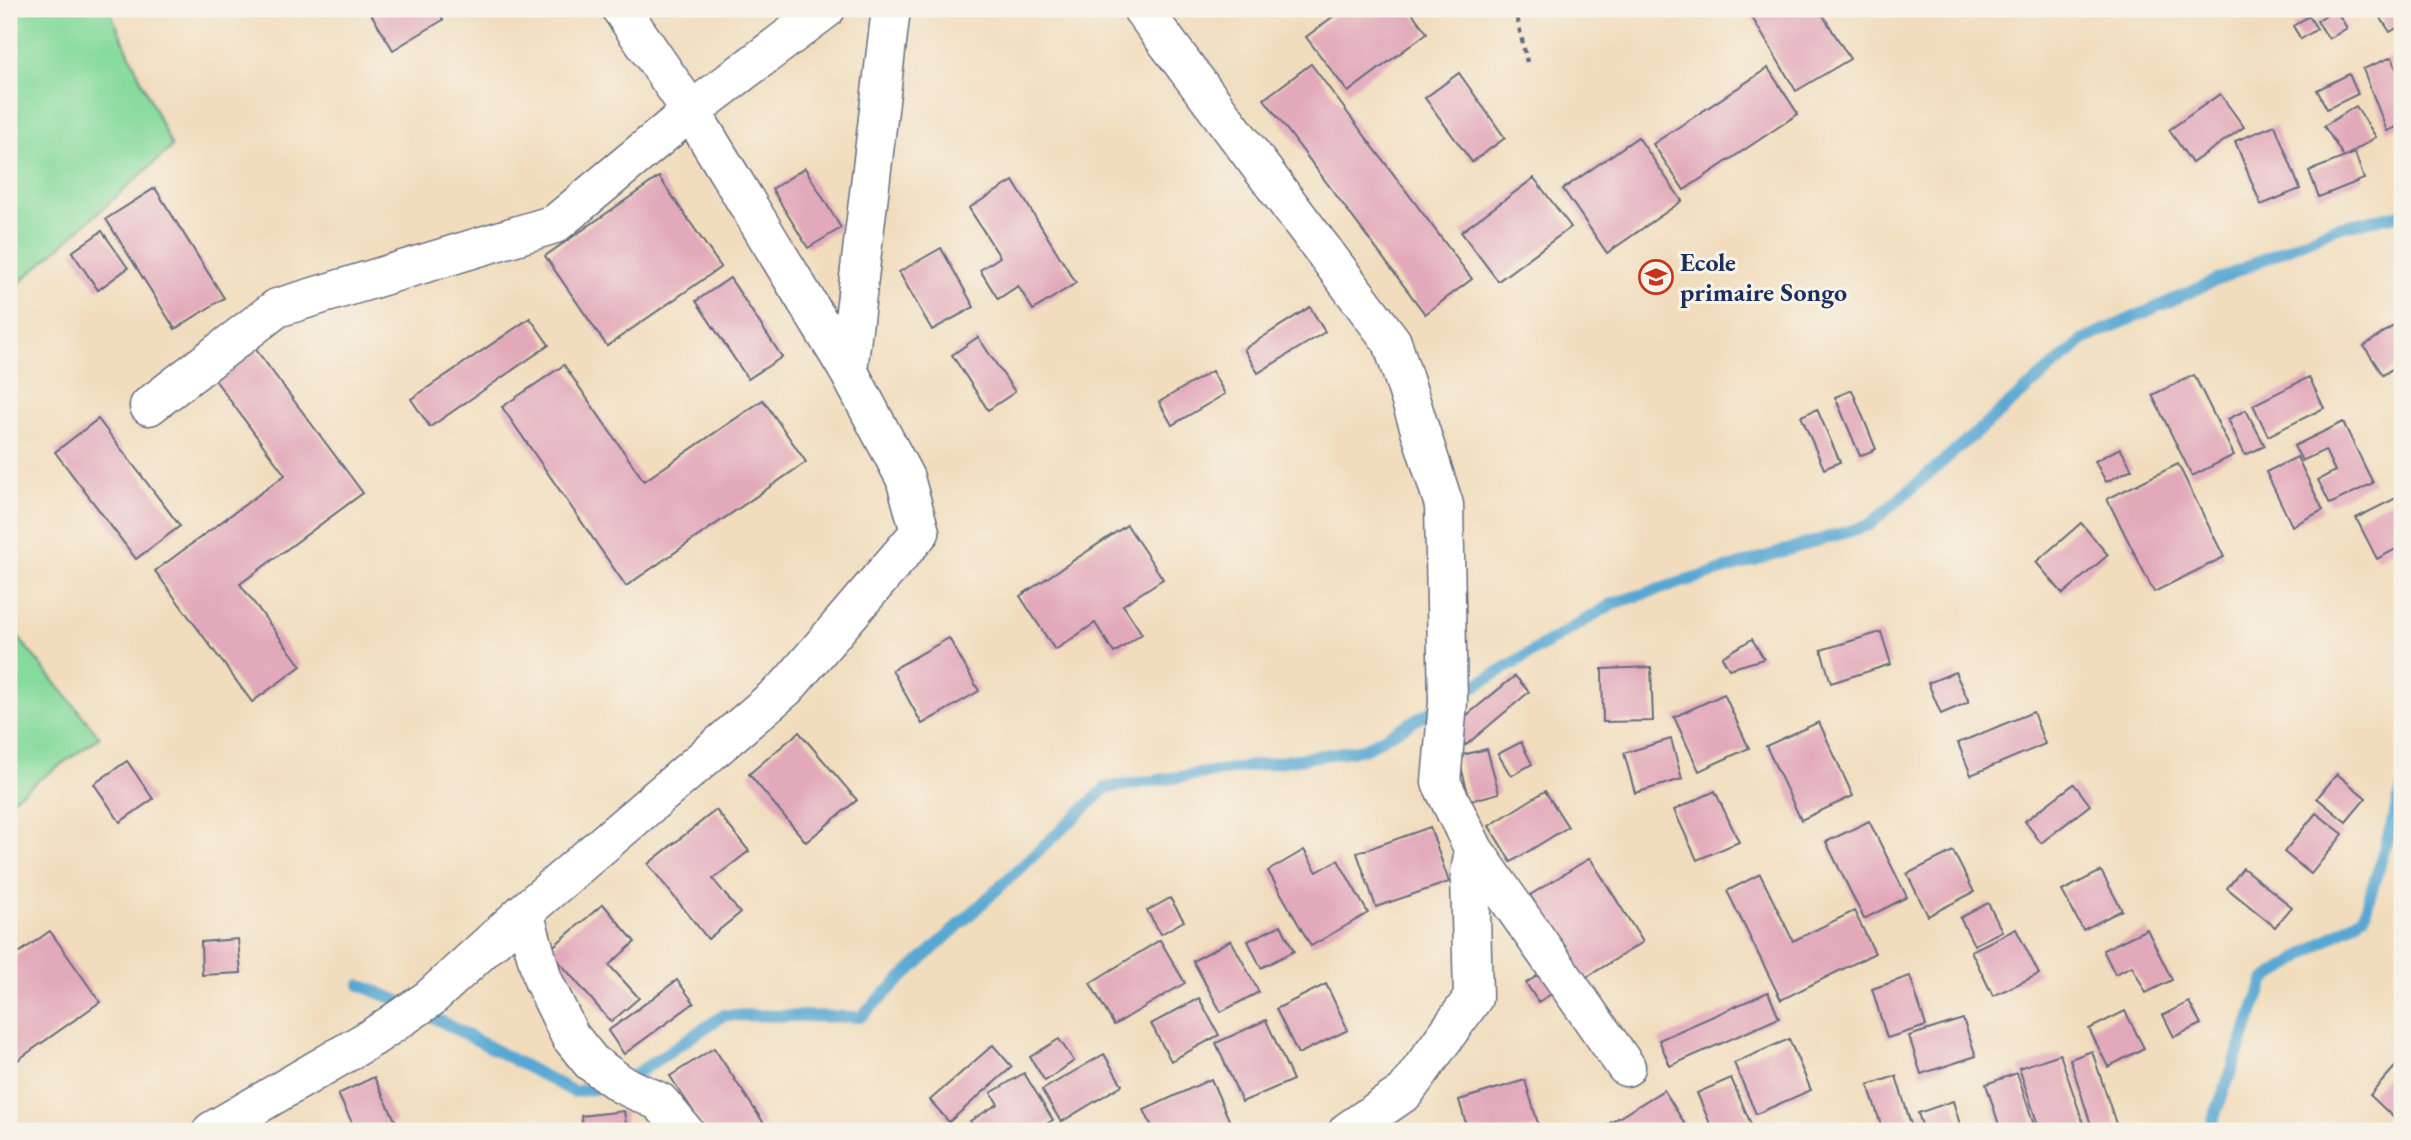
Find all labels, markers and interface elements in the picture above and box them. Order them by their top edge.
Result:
place label: Ecole primaire Songo [1680,245,1847,309]
school or university icon: Ecole primaire Songo [1637,258,1675,296]

